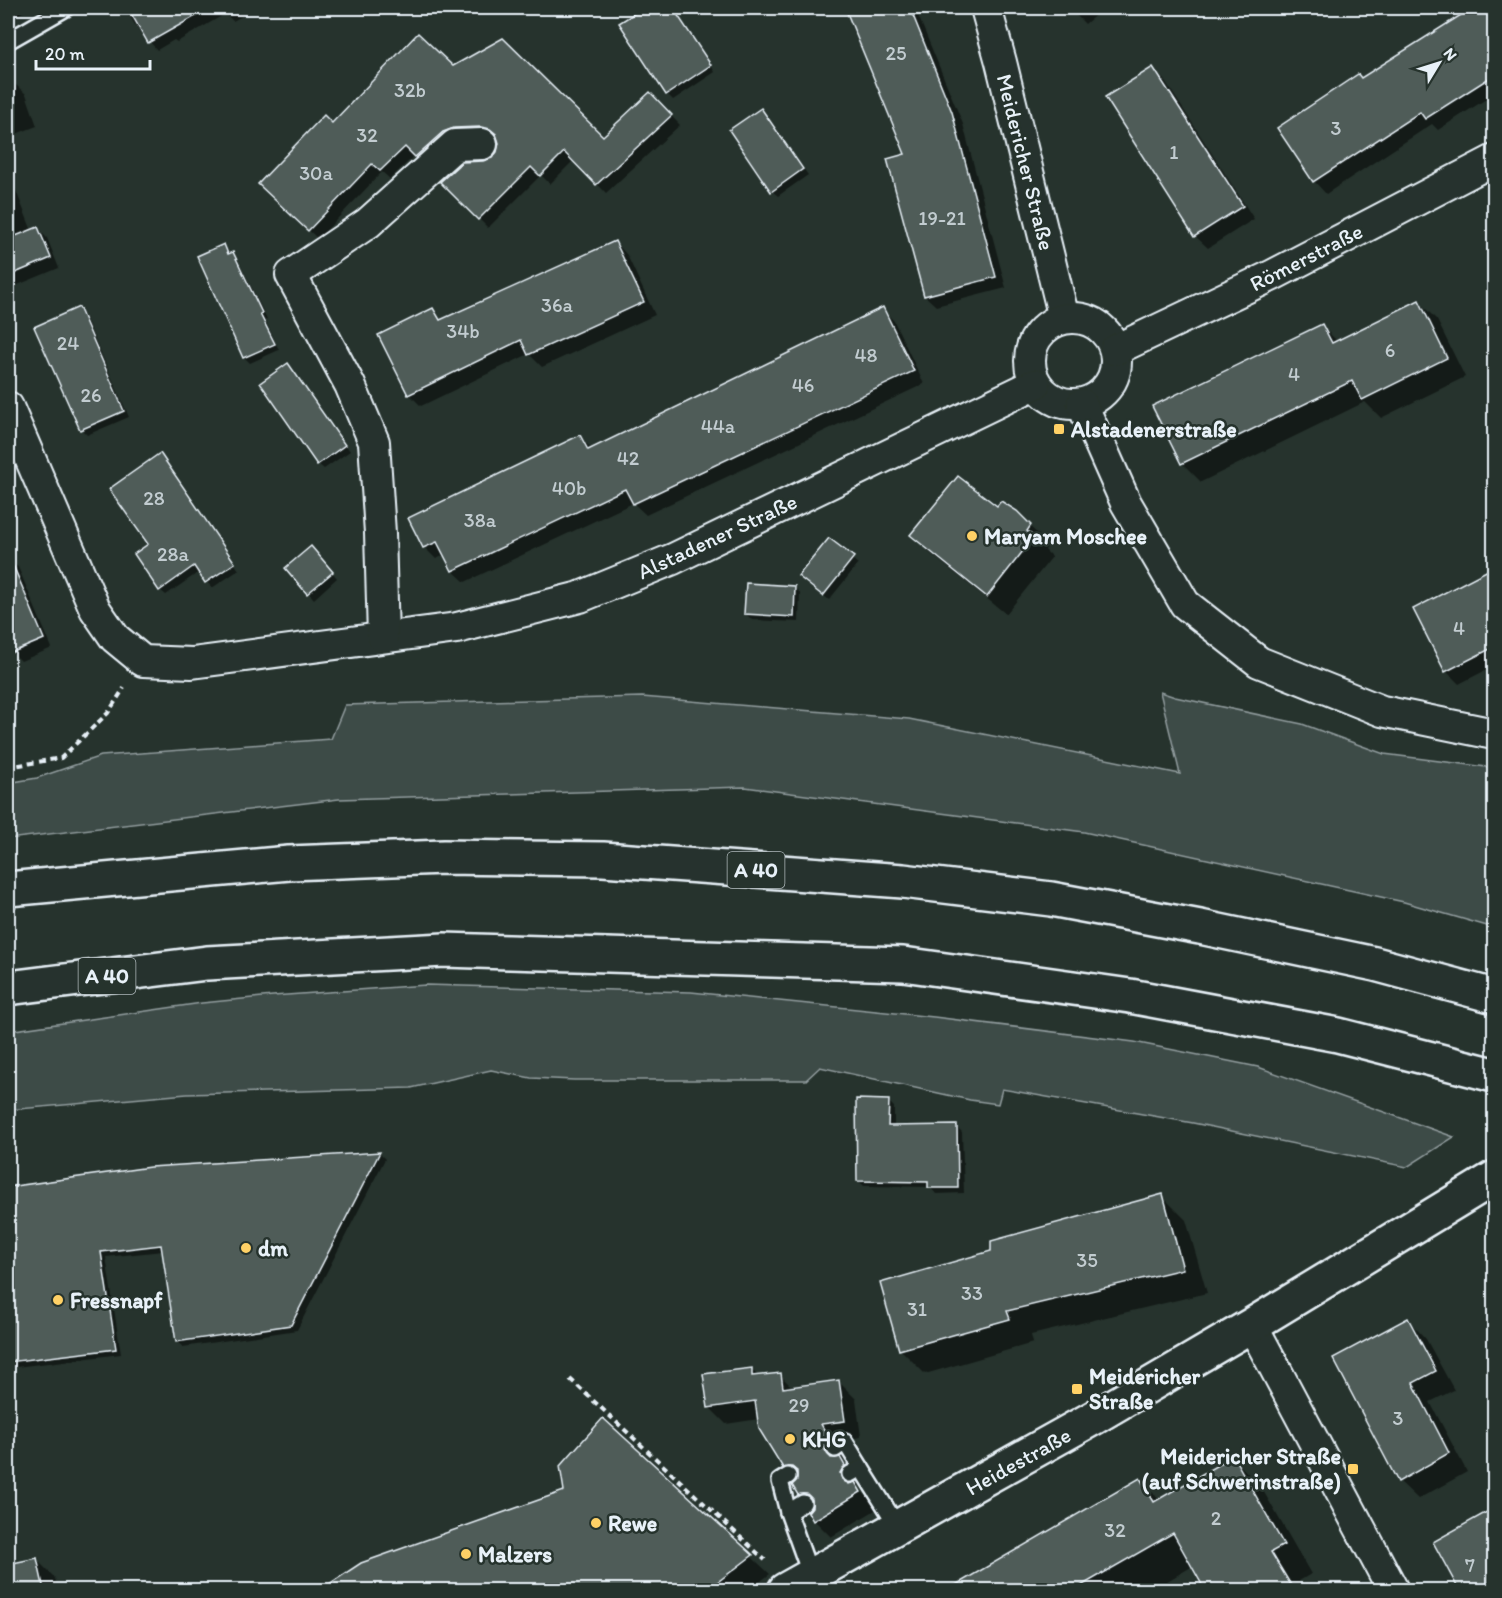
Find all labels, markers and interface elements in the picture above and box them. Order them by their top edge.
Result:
scale bar [36,33,150,71]
north arrow [1409,33,1469,93]
house number: 25 [885,41,907,65]
text: 20 m [45,43,85,65]
text: N [1440,44,1461,64]
street label: Meidericher Straße [991,71,1060,253]
house number: 32b [394,78,426,102]
house number: 3 [1331,116,1342,140]
house number: 32 [356,123,378,147]
house number: 1 [1169,140,1179,164]
house number: 30a [299,161,333,185]
house number: 19-21 [918,206,966,230]
street label: Römerstraße [1245,217,1367,297]
house number: 36a [541,293,574,317]
house number: 34b [446,319,480,343]
house number: 24 [57,331,79,355]
house number: 6 [1385,338,1395,362]
house number: 48 [855,343,878,367]
house number: 4 [1288,362,1300,386]
house number: 46 [792,373,814,397]
house number: 26 [80,383,102,407]
house number: 44a [701,414,736,438]
place label: Alstadenerstraße [1070,416,1237,443]
marker: Alstadenerstraße [1052,422,1066,436]
house number: 42 [617,446,640,470]
house number: 40b [552,476,586,500]
house number: 28 [143,486,165,510]
street label: Alstadener Straße [633,488,801,585]
house number: 38a [464,508,497,532]
place label: Maryam Moschee [984,523,1147,550]
marker: Maryam Moschee [965,529,979,543]
house number: 28a [157,542,190,566]
house number: 4 [1453,616,1465,640]
road number: A 40 [728,852,784,888]
road number: A 40 [78,958,136,994]
place label: dm [258,1235,288,1262]
marker: dm [239,1241,253,1255]
house number: 35 [1076,1248,1098,1272]
house number: 33 [961,1281,983,1305]
place label: Fressnapf [70,1287,163,1314]
marker: Fressnapf [51,1293,65,1307]
house number: 31 [907,1297,927,1321]
place label: Meidericher Straße [1089,1363,1201,1415]
marker: Meidericher Straße [1070,1382,1084,1396]
house number: 29 [789,1393,809,1417]
house number: 3 [1393,1406,1404,1430]
street label: Heidestraße [961,1421,1076,1501]
place label: KHG [802,1426,846,1453]
marker: KHG [783,1432,797,1446]
place label: Meidericher Straße (auf Schwerinstraße) [1142,1443,1341,1495]
marker: Meidericher Straße (auf Schwerinstraße) [1346,1462,1360,1476]
house number: 2 [1211,1506,1222,1530]
place label: Rewe [608,1510,657,1537]
marker: Rewe [589,1516,603,1530]
house number: 32 [1104,1518,1126,1542]
place label: Malzers [478,1541,552,1568]
marker: Malzers [459,1547,473,1561]
house number: 7 [1465,1553,1475,1577]

